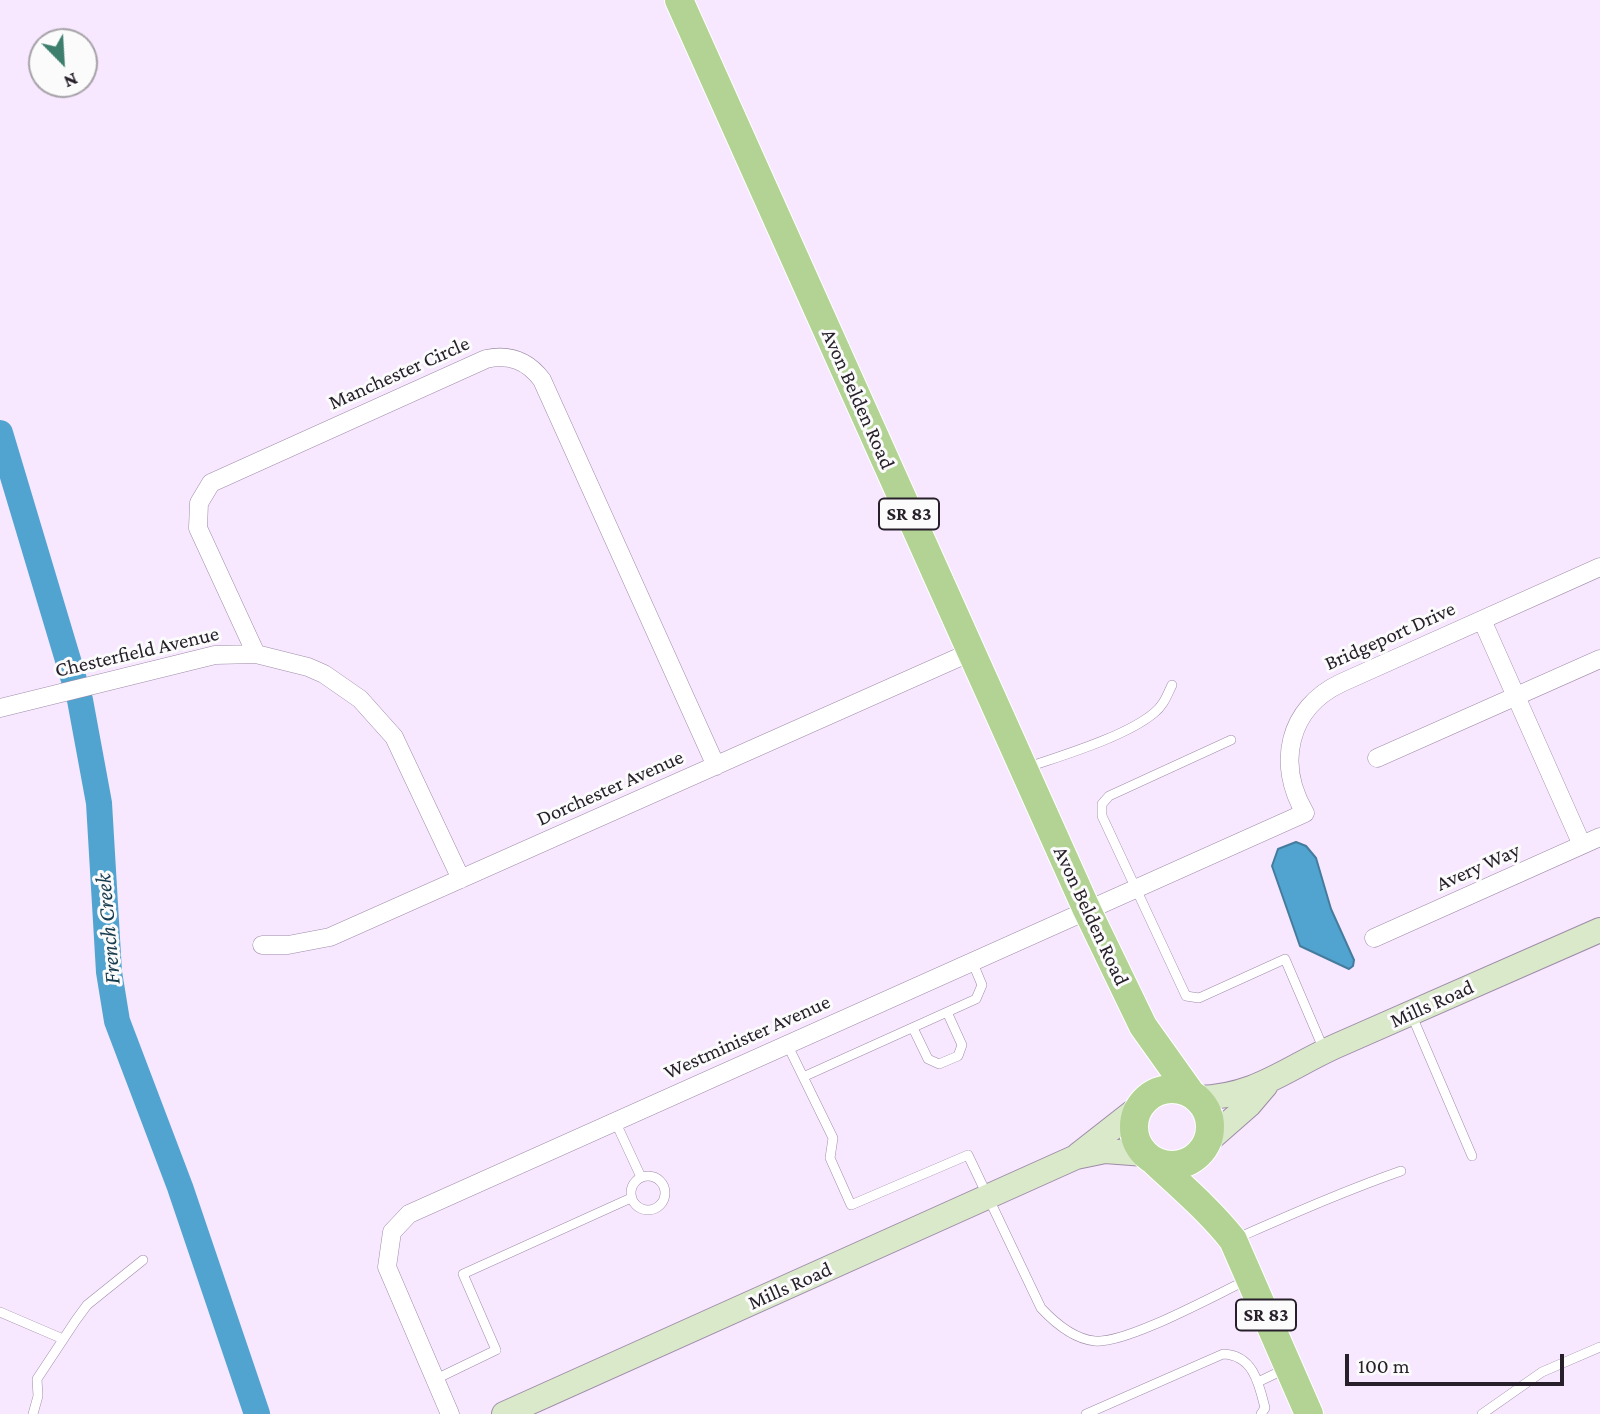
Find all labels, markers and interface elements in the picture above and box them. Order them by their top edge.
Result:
north arrow [28,28,98,98]
text: N [61,69,81,93]
street label: Avon Belden Road [816,325,900,473]
street label: Manchester Circle [325,331,473,415]
road number: SR 83 [879,499,939,530]
street label: Bridgeport Drive [1321,596,1459,676]
street label: Chesterfield Avenue [53,621,221,683]
street label: Dorchester Avenue [533,744,687,832]
street label: Avery Way [1432,837,1524,897]
street label: Avon Belden Road [1048,842,1134,990]
water label: French Creek [89,872,127,986]
street label: Mills Road [1386,974,1478,1034]
street label: Westminister Avenue [660,989,834,1085]
street label: Mills Road [744,1256,836,1316]
road number: SR 83 [1236,1300,1296,1330]
scale bar [1348,1340,1567,1384]
text: 100 m [1358,1354,1410,1378]

